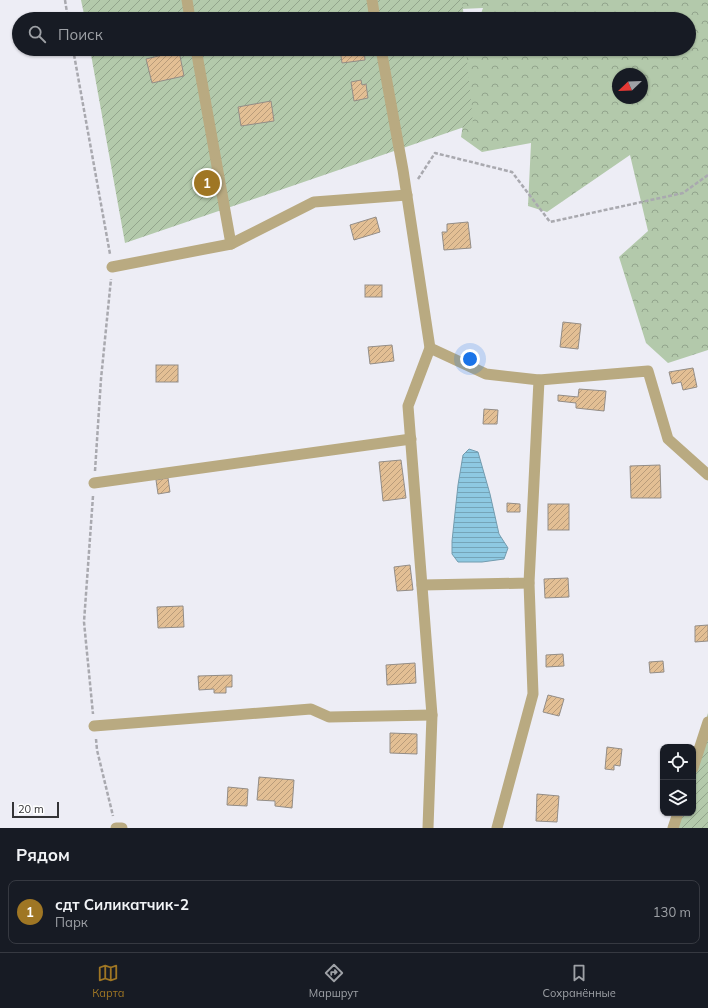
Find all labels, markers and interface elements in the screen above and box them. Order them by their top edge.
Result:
search box [12,12,696,56]
icon: search [26,23,48,45]
text: Поиск [58,25,103,44]
north arrow [612,68,648,104]
pin: 1 [194,168,220,198]
your location [460,349,480,369]
map controls [660,744,696,816]
button: locate [660,744,696,780]
button: layers [660,780,696,816]
scale bar [12,800,59,819]
text: 20 m [18,802,44,816]
text: Рядом [16,844,70,865]
text: сдт Силикатчик-2 [55,895,189,914]
text: 1 [26,904,34,920]
text: 130 m [653,904,691,920]
text: Парк [55,914,88,930]
tab: Карта [92,962,125,1000]
tab: Маршрут [309,962,358,1000]
tab: Сохранённые [543,962,616,1000]

